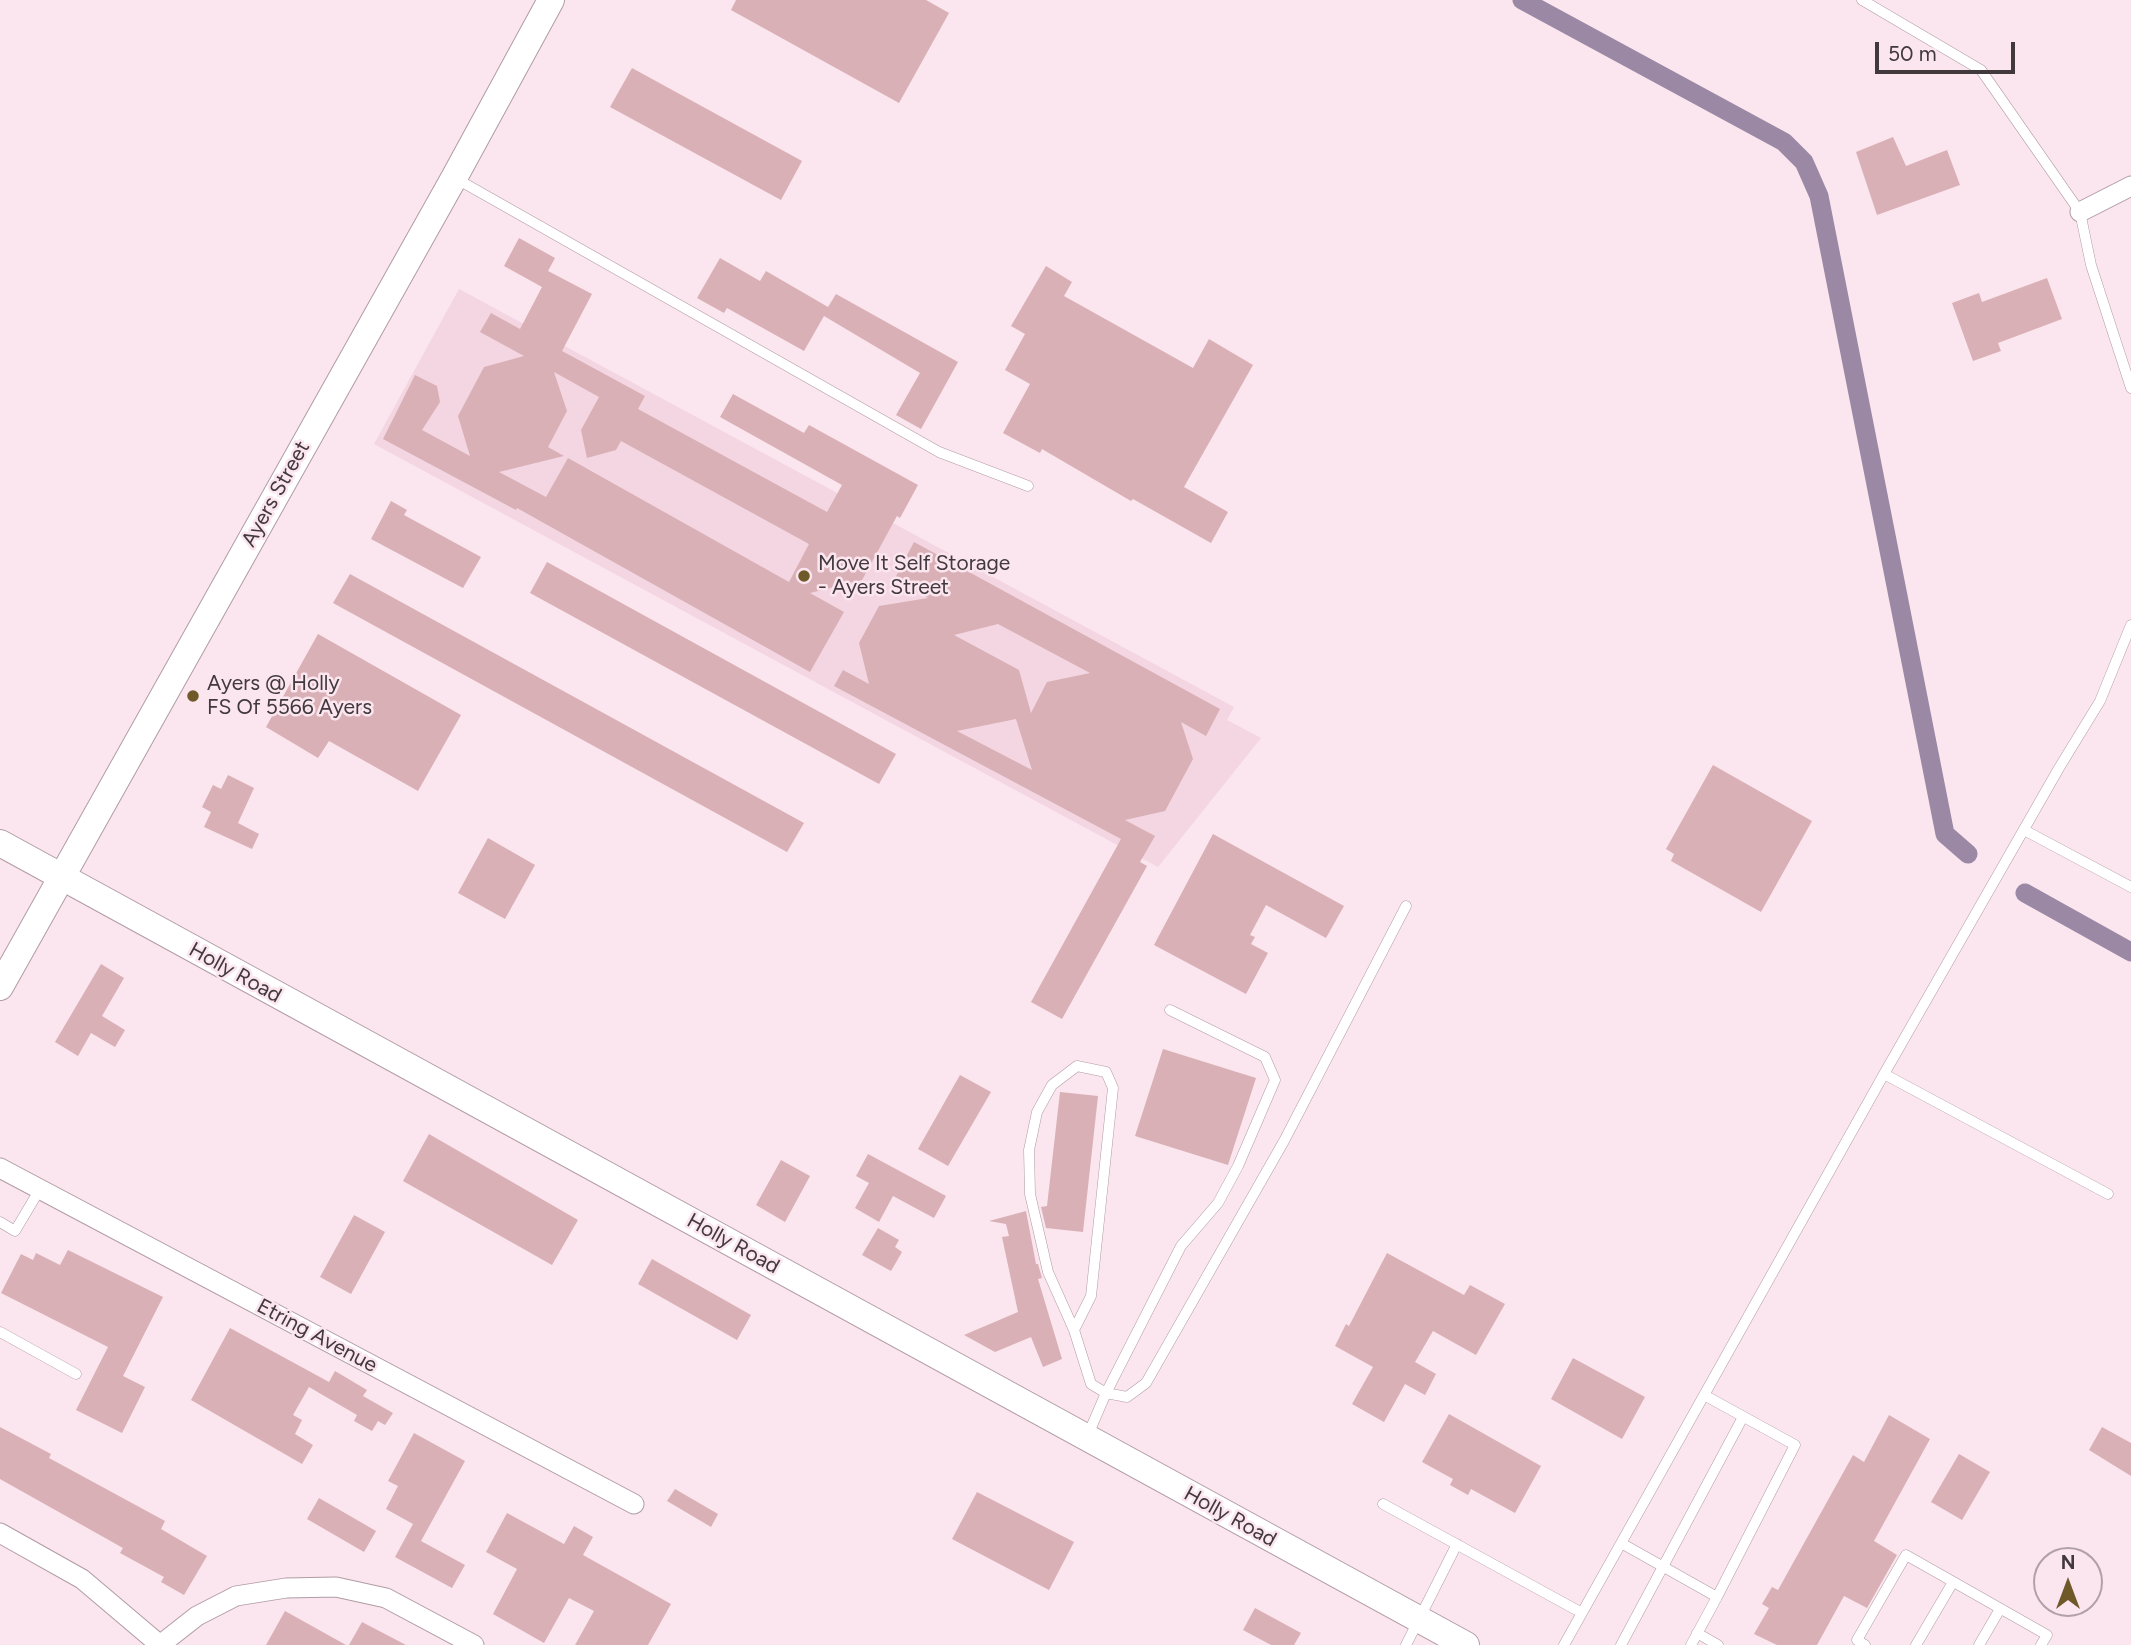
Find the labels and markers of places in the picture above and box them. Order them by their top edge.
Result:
place label: Move It Self Storage - Ayers Street [818,551,1010,601]
marker: Move It Self Storage - Ayers Street [796,568,812,584]
place label: Ayers @ Holly FS Of 5566 Ayers [207,671,372,721]
marker: Ayers @ Holly FS Of 5566 Ayers [185,688,201,704]

